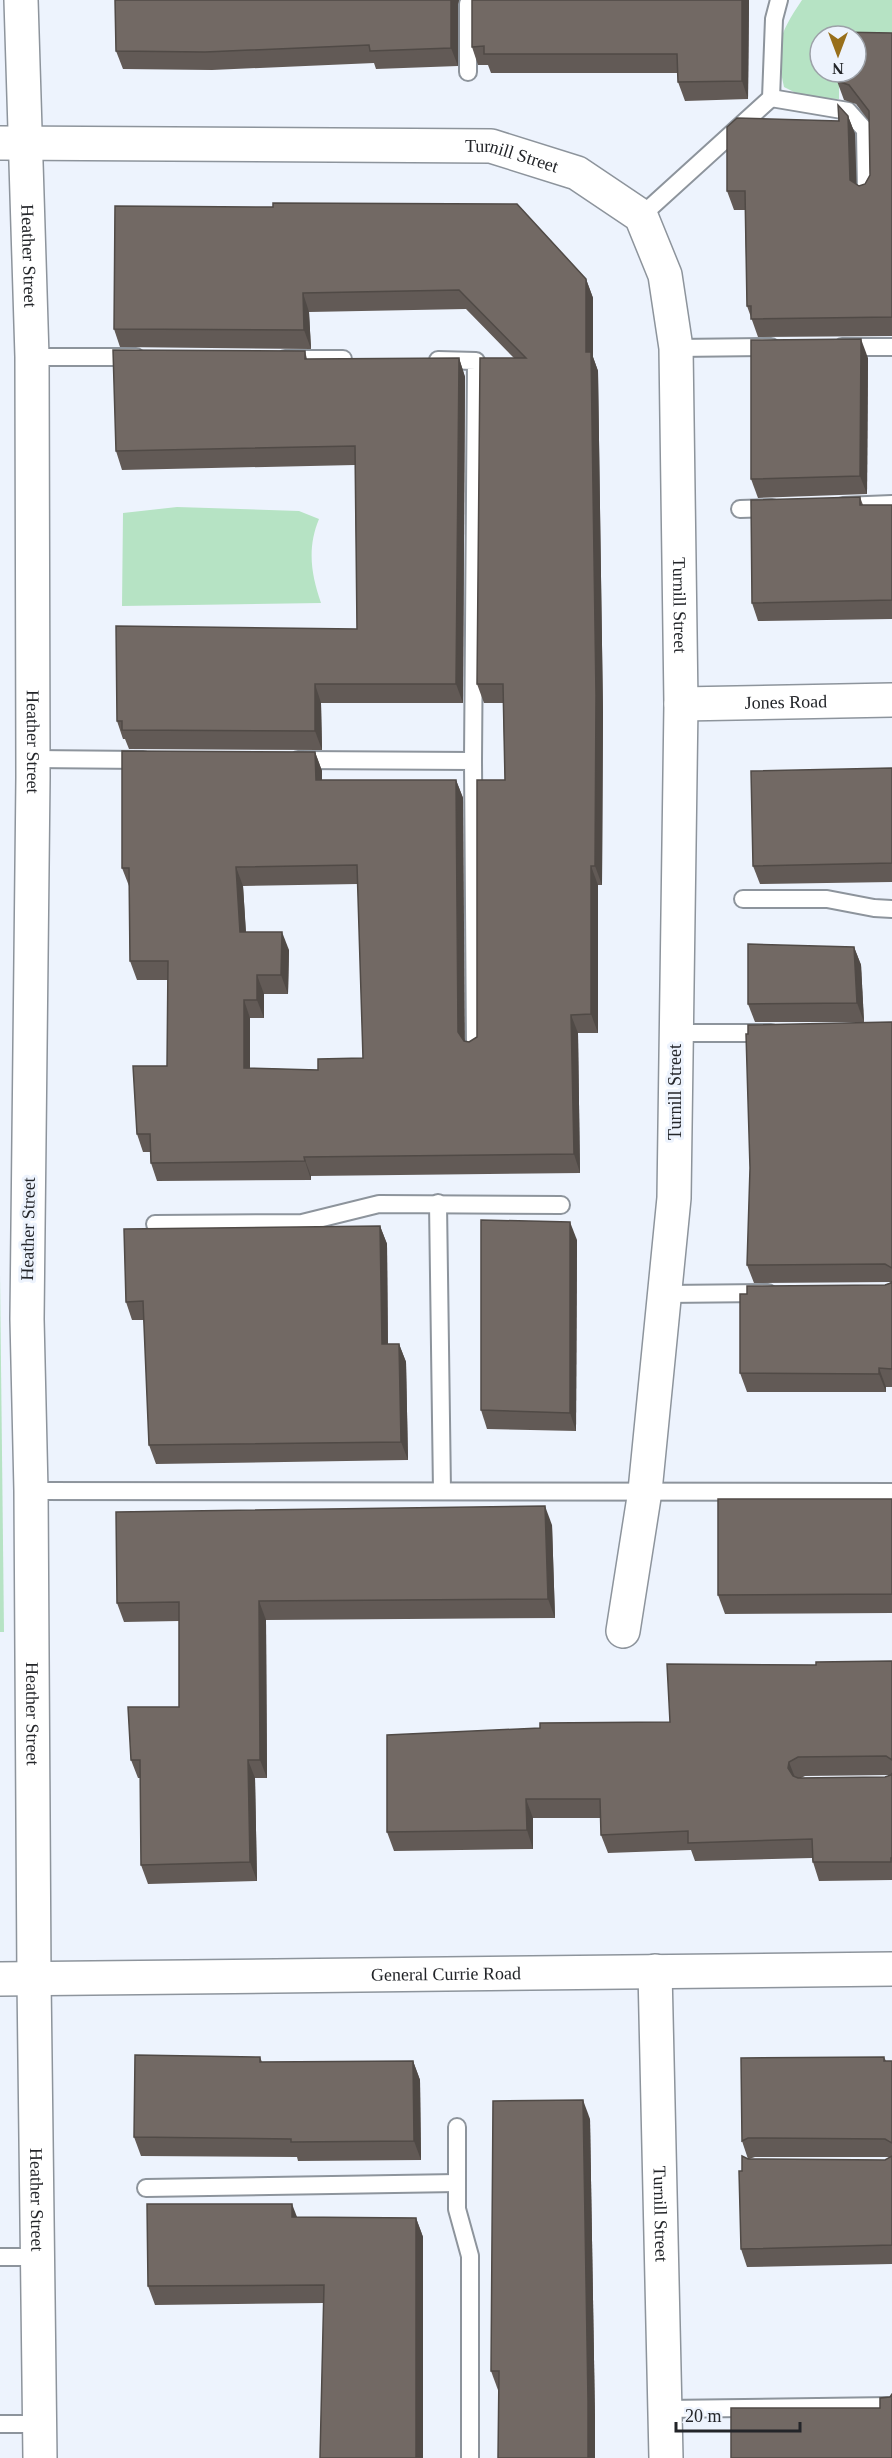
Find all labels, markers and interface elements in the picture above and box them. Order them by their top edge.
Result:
north arrow [808,24,868,84]
text: N [832,60,844,77]
street label: Turnill Street [465,136,561,177]
street label: Heather Street [17,204,40,308]
street label: Turnill Street [669,557,690,653]
street label: Heather Street [23,690,43,794]
street label: Jones Road [745,691,827,713]
street label: Turnill Street [665,1044,685,1140]
street label: Heather Street [17,1177,39,1281]
street label: Heather Street [22,1662,43,1766]
street label: General Currie Road [371,1963,521,1985]
street label: Heather Street [26,2148,47,2252]
street label: Turnill Street [649,2166,672,2262]
scale bar [676,2395,800,2433]
text: 20 m [685,2406,722,2426]

